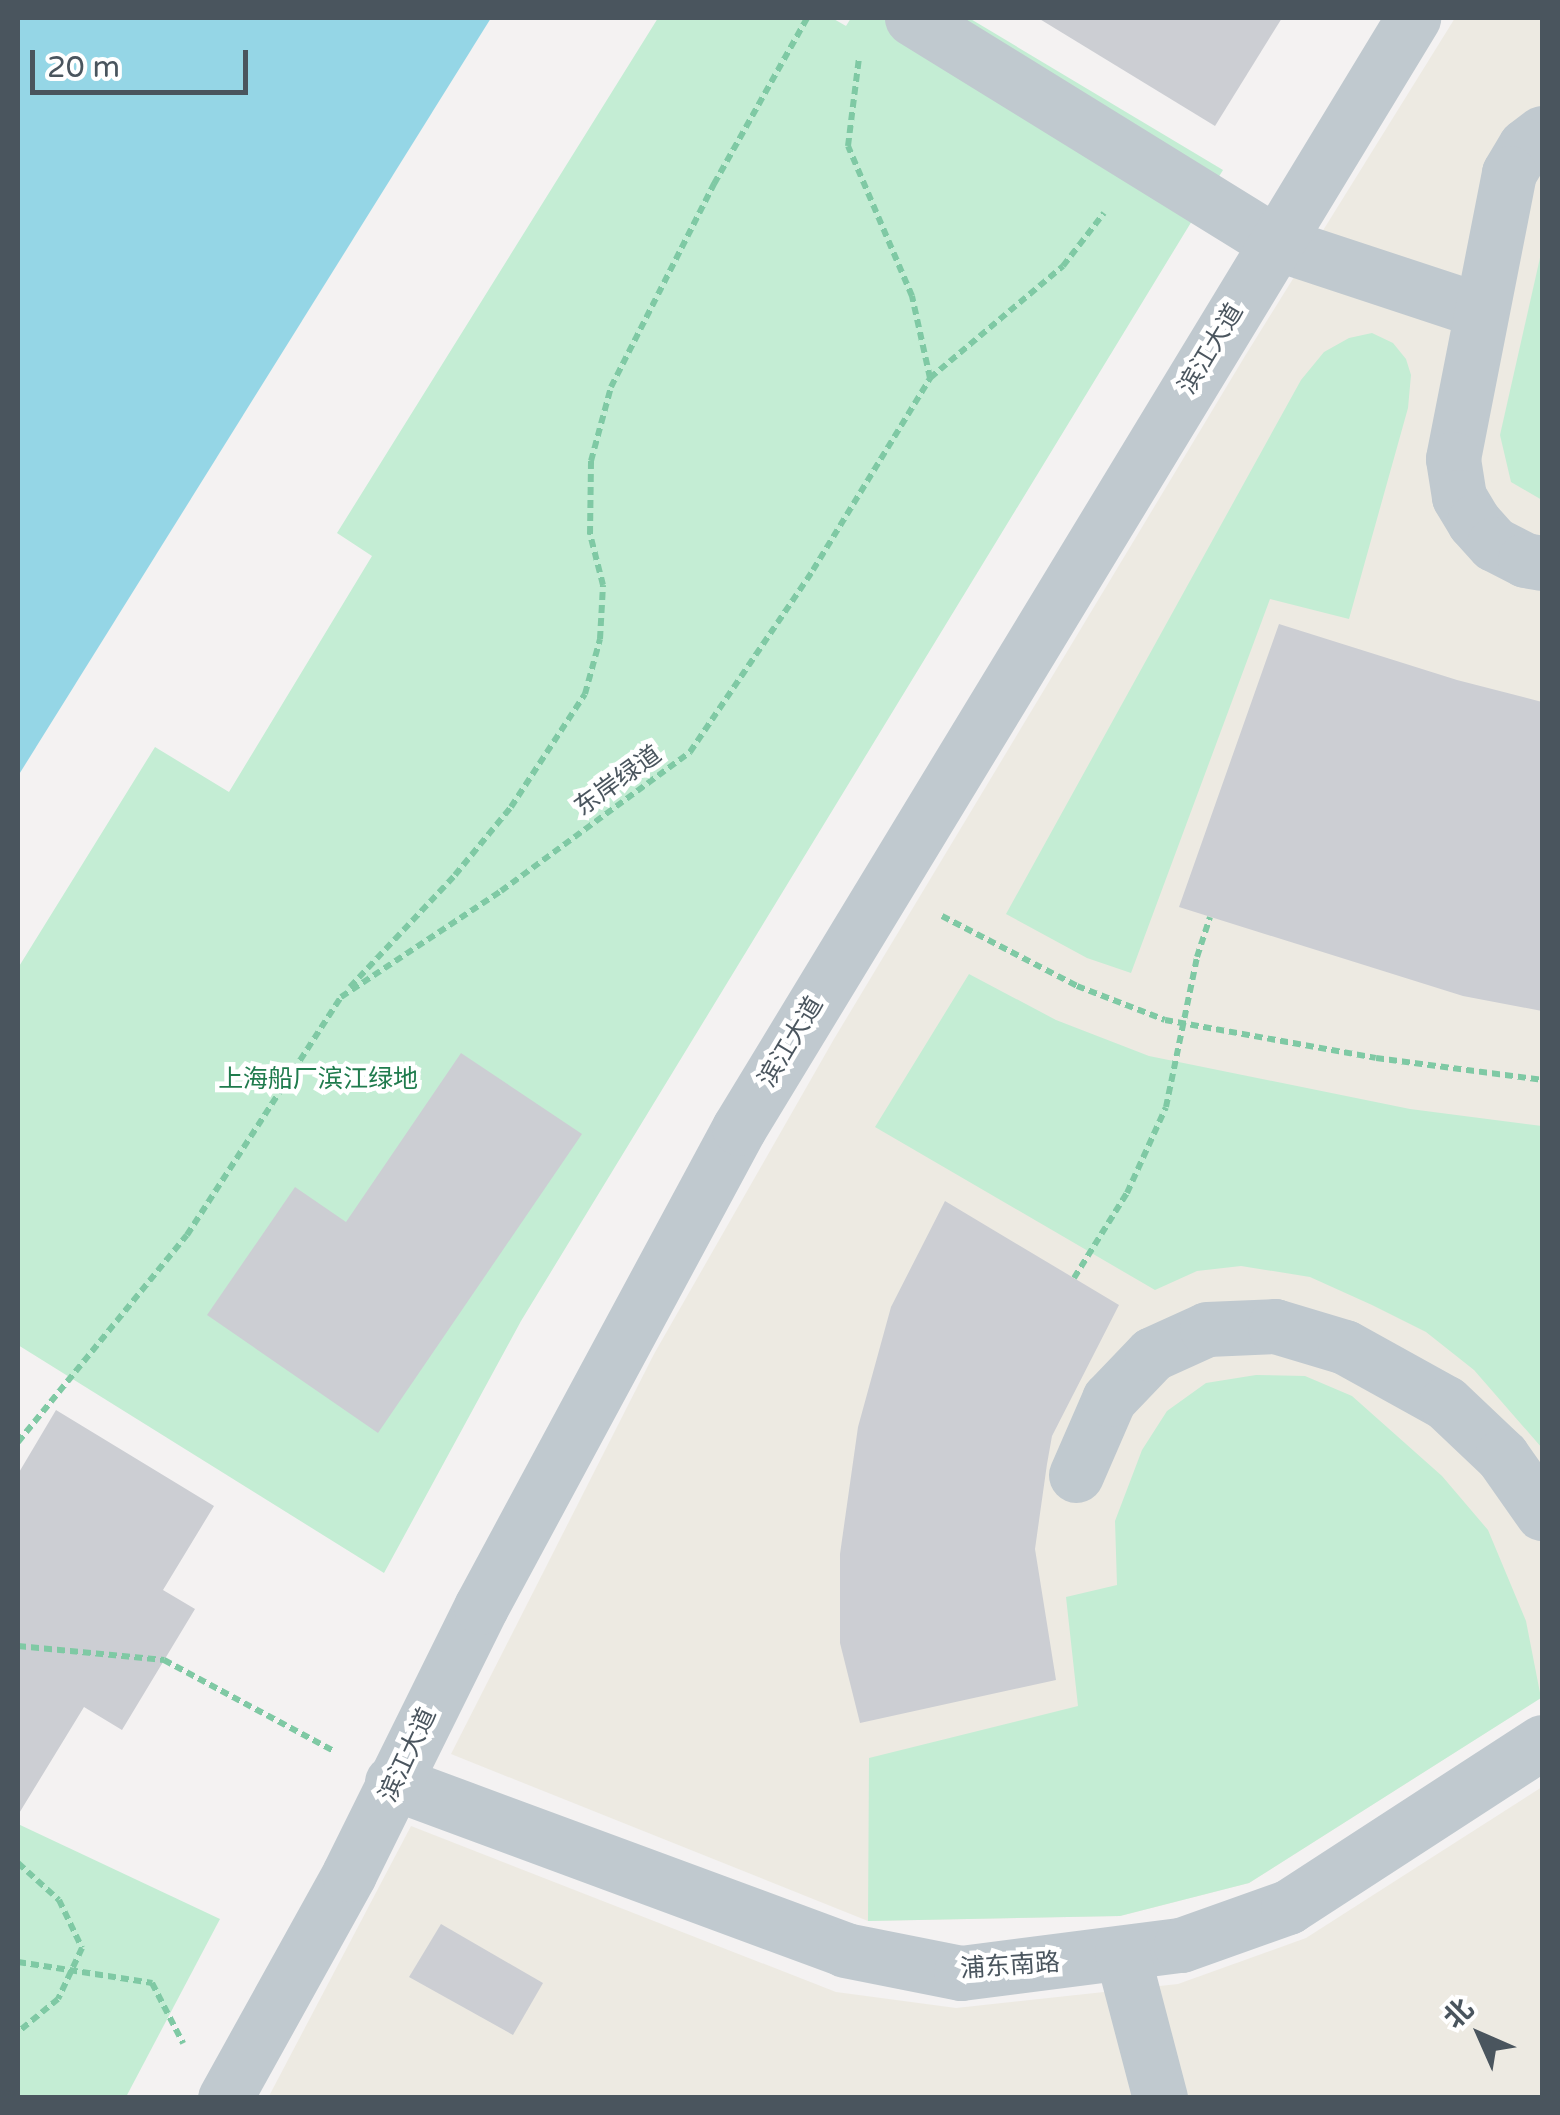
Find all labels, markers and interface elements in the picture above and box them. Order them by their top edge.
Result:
scale bar [35,30,252,92]
text: 20 m [47,49,120,86]
street label: 滨江大道 [1172,298,1250,400]
street label: 东岸绿道 [569,739,667,823]
street label: 滨江大道 [752,991,830,1093]
park label: 上海船厂滨江绿地 [218,1064,418,1094]
street label: 滨江大道 [373,1703,443,1807]
street label: 浦东南路 [959,1948,1061,1984]
north arrow [1430,1985,1530,2085]
text: 北 [1437,1992,1481,2036]

